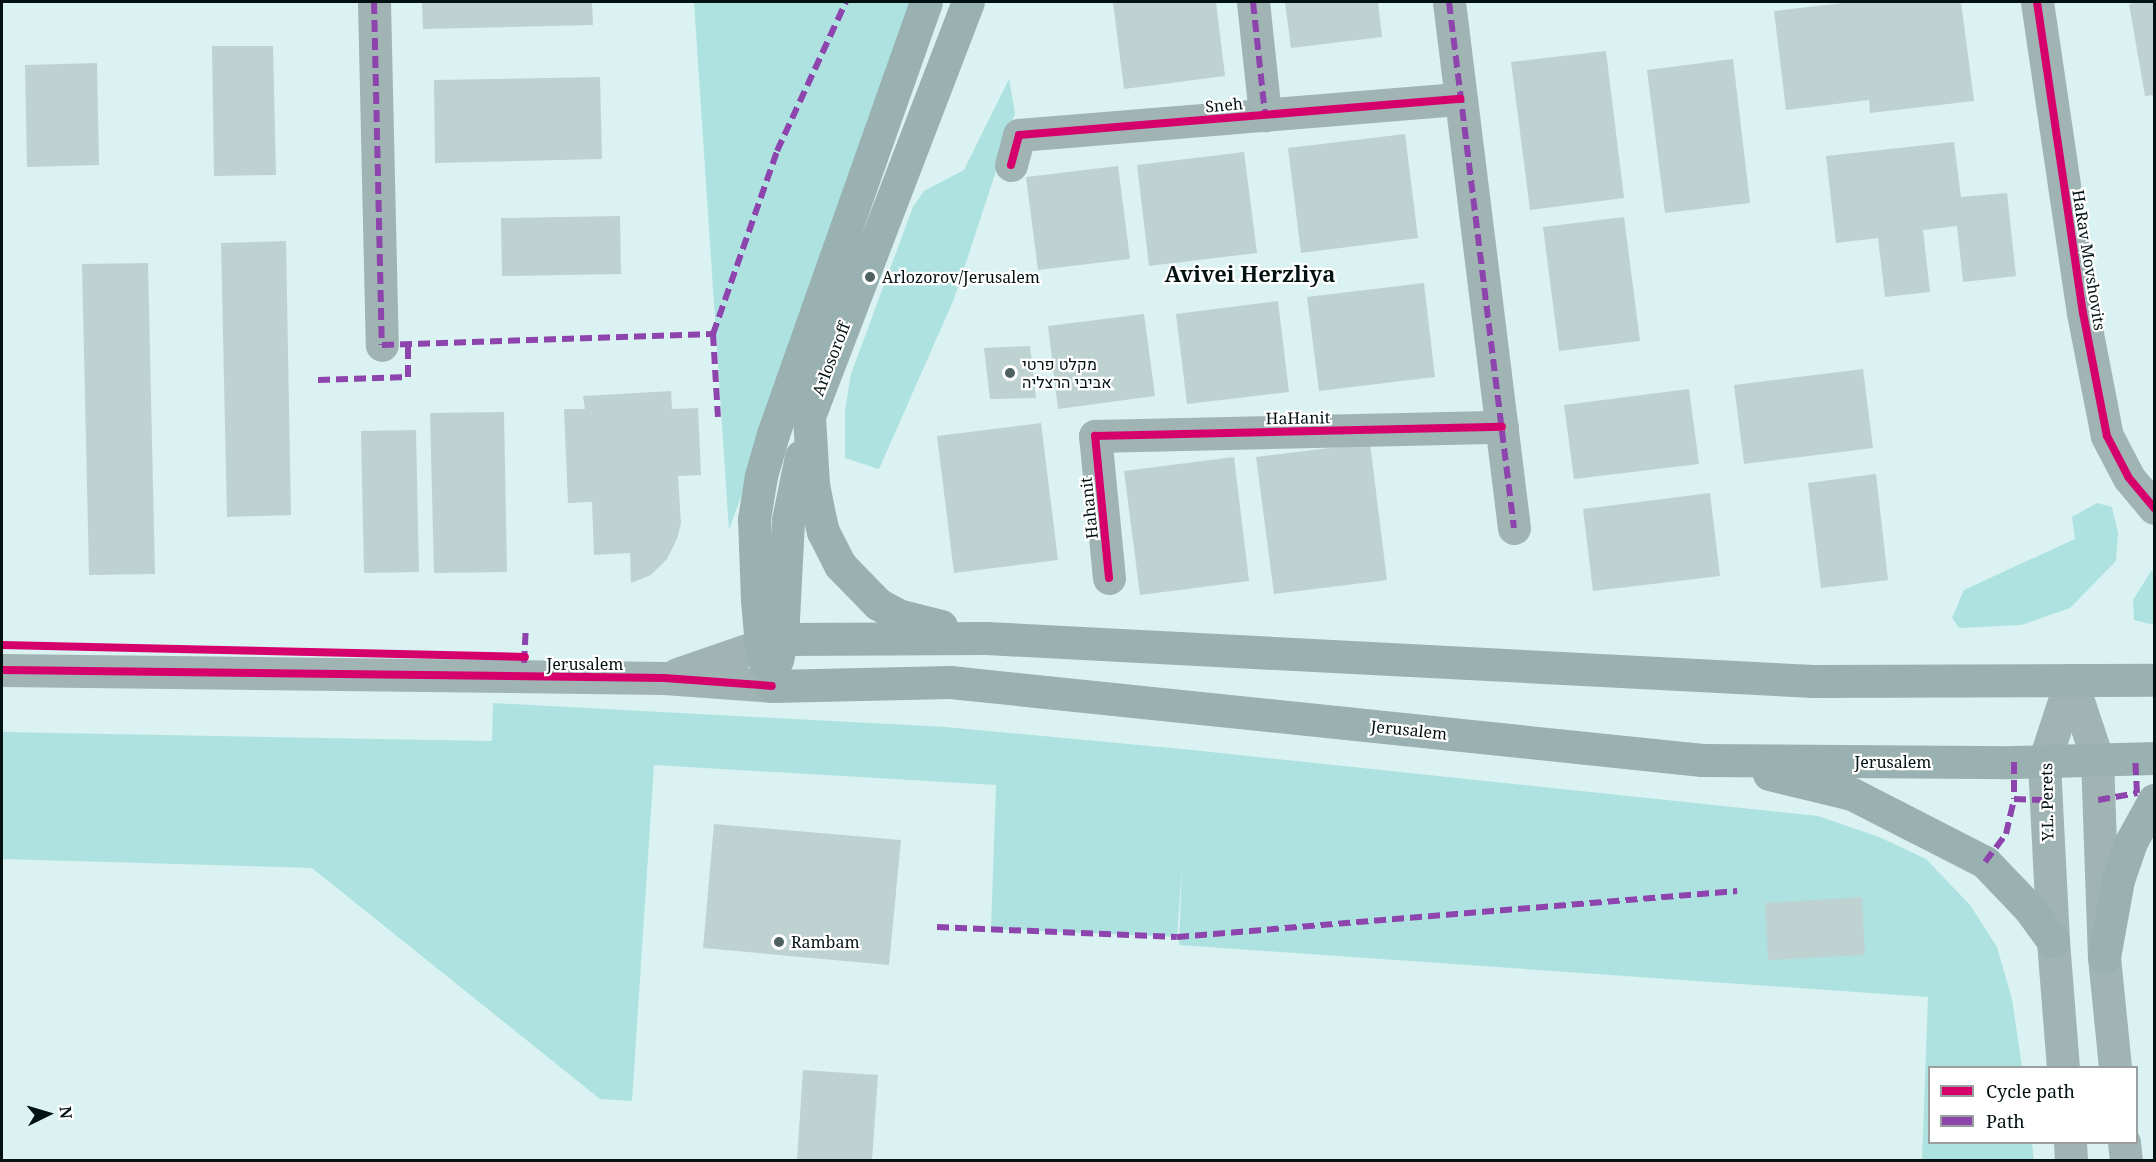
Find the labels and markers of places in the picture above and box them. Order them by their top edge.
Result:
place label: Arlozorov/Jerusalem [882,267,1040,287]
marker: Arlozorov/Jerusalem [863,270,877,284]
place label: מקלט פרטי אביבי הרצליה [1022,354,1111,392]
marker: מקלט פרטי אביבי הרצליה [1003,366,1017,380]
place label: Rambam [791,932,860,952]
marker: Rambam [772,935,786,949]

